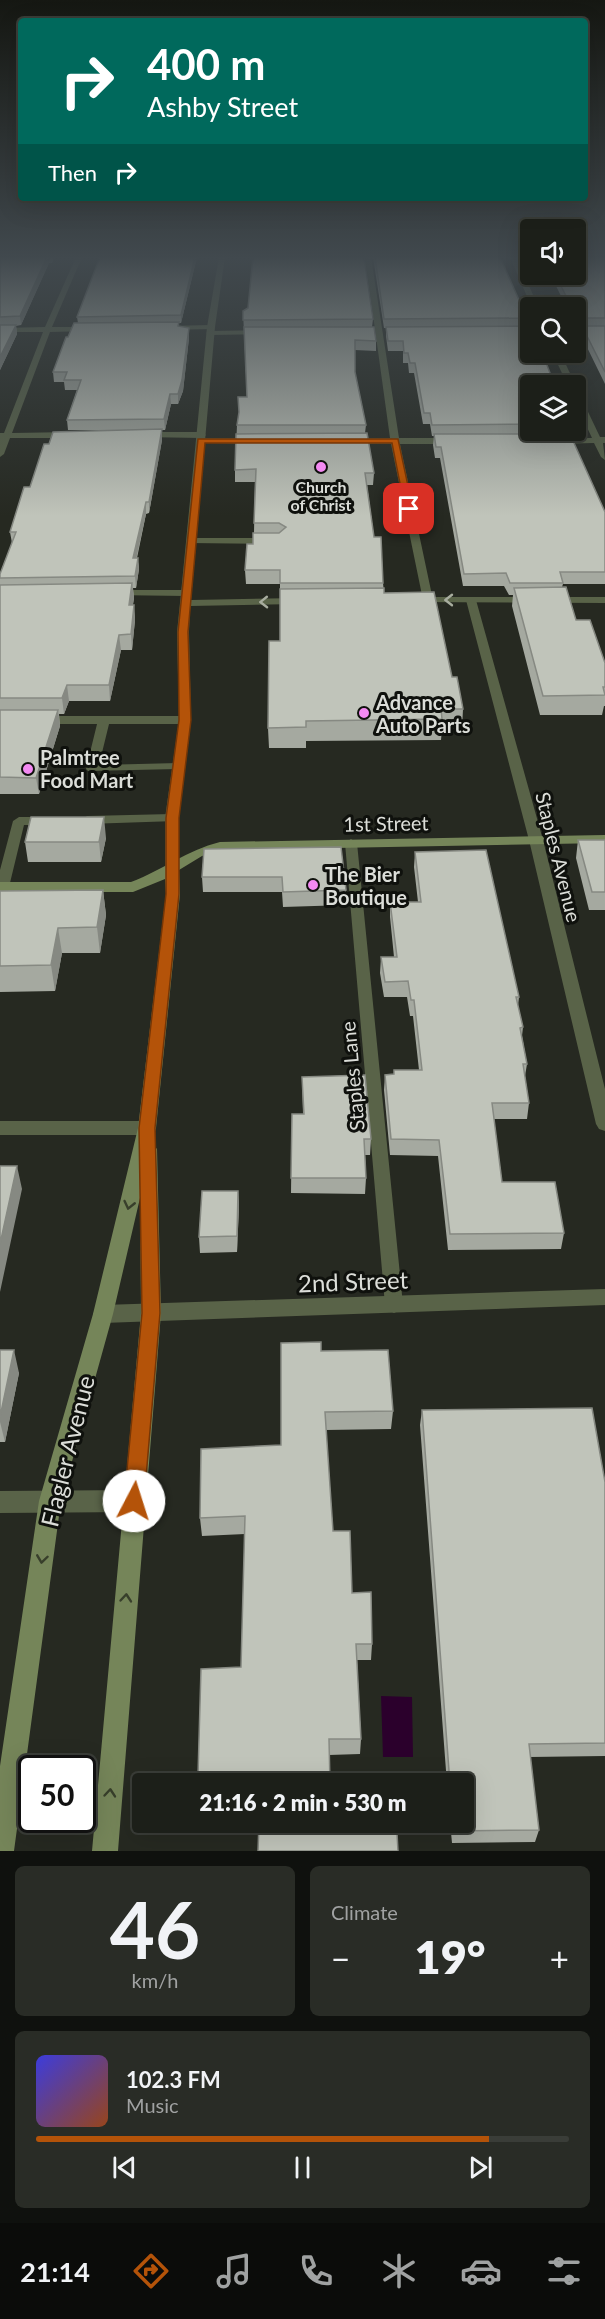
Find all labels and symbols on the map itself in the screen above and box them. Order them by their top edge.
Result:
marker: Church of Christ [314,460,328,474]
place label: Church of Christ [291,477,352,514]
pin [383,483,434,534]
one-way arrow [445,594,454,606]
one-way arrow [260,596,269,608]
place label: Advance Auto Parts [375,690,471,737]
marker: Advance Auto Parts [357,706,371,720]
place label: Palmtree Food Mart [40,745,134,792]
marker: Palmtree Food Mart [21,762,35,776]
street label: Staples Avenue [531,789,587,925]
street label: 1st Street [343,810,429,836]
place label: The Bier Boutique [325,862,407,909]
marker: The Bier Boutique [306,878,320,892]
street label: Staples Lane [335,1020,369,1132]
one-way arrow [123,1200,136,1210]
street label: 2nd Street [297,1265,409,1297]
street label: Flagler Avenue [34,1372,100,1530]
position arrow [102,1469,166,1533]
one-way arrow [37,1555,49,1564]
one-way arrow [119,1594,132,1603]
speed limit sign: 50 [18,1755,96,1833]
one-way arrow [103,1788,116,1797]

